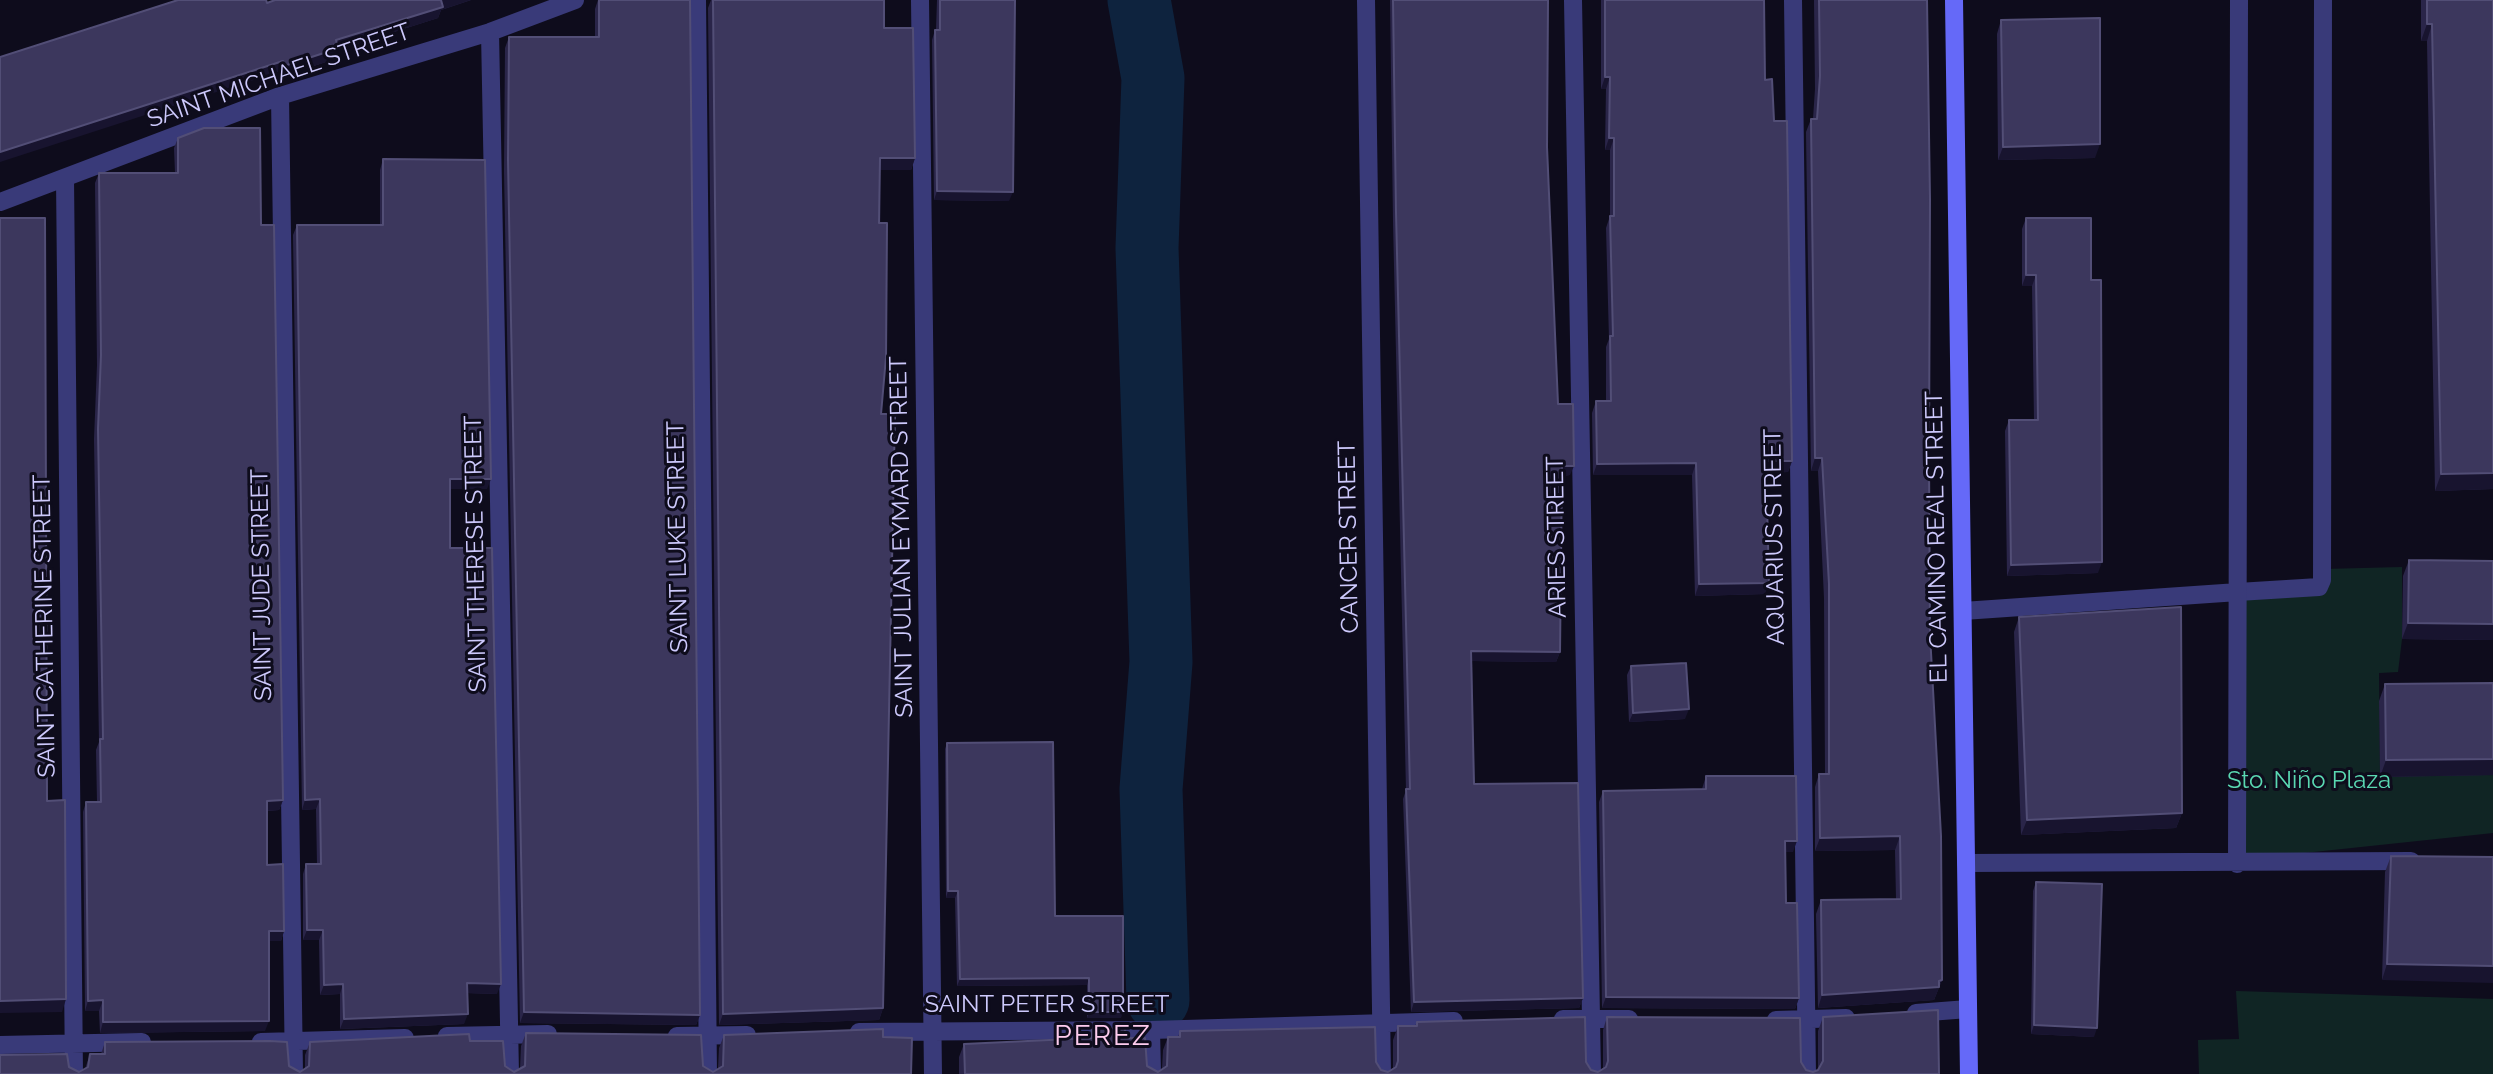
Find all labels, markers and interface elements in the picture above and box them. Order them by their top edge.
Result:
street label: SAINT MICHAEL STREET [144,17,414,135]
street label: SAINT JULIAN EYMARD STREET [884,356,920,718]
street label: EL CAMINO REAL STREET [1920,391,1954,683]
street label: SAINT THERESE STREET [459,415,493,693]
street label: SAINT LUKE STREET [662,421,694,653]
street label: AQUARIUS STREET [1759,429,1791,645]
street label: CANCER STREET [1333,440,1365,634]
street label: ARIES STREET [1541,456,1573,618]
street label: SAINT JUDE STREET [246,469,278,701]
street label: SAINT CATHERINE STREET [28,474,62,778]
park label: Sto. Niño Plaza [2227,767,2391,795]
street label: SAINT PETER STREET [924,991,1170,1019]
district label: PEREZ [1055,1020,1151,1054]

